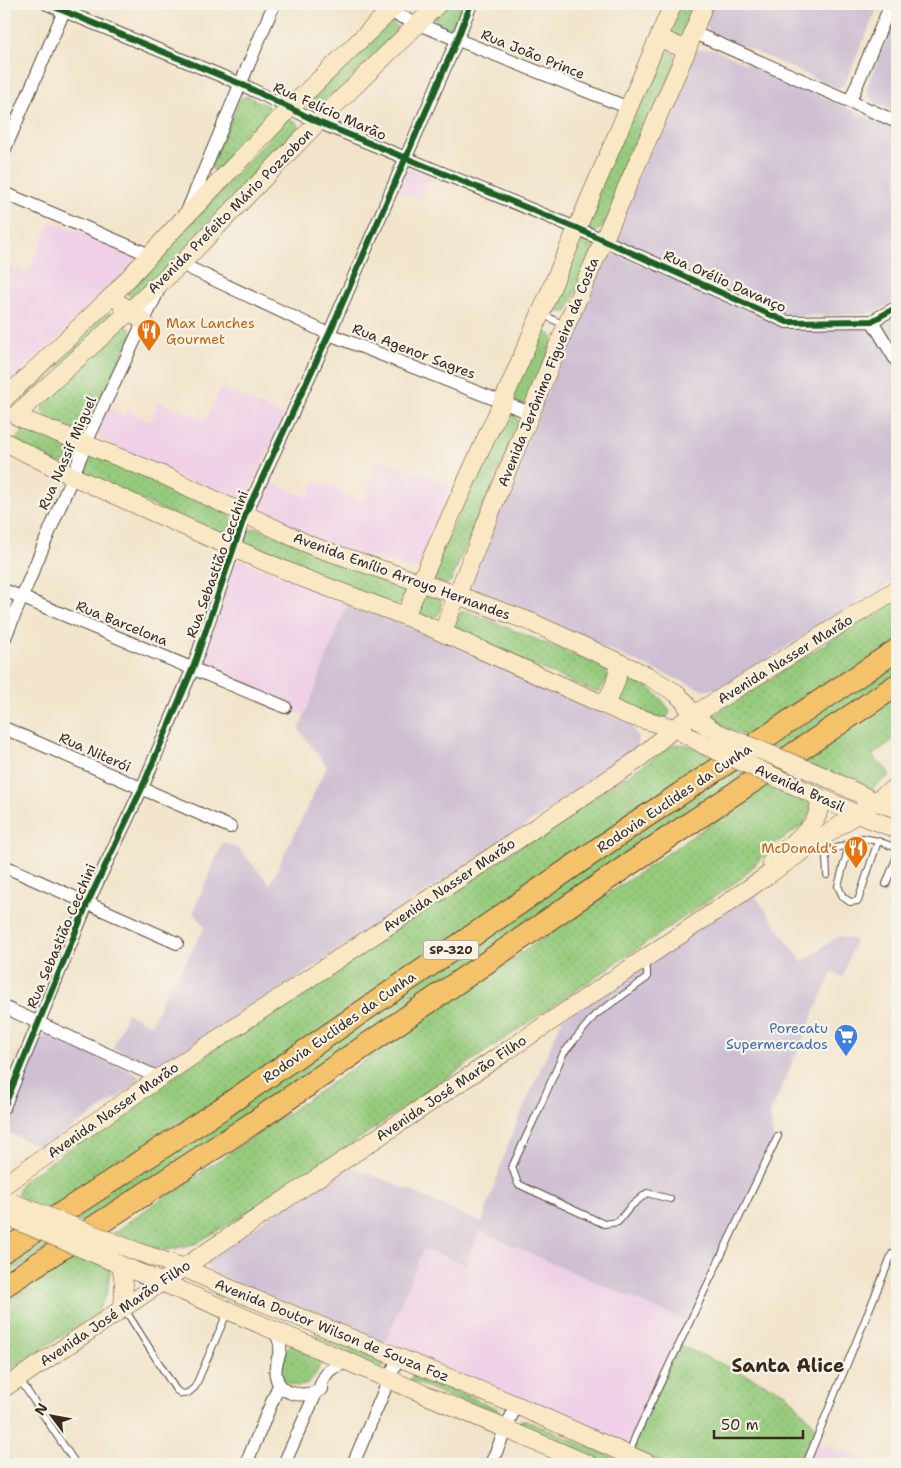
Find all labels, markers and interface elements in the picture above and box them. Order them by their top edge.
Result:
street label: Rua João Prince [478,25,588,83]
street label: Rua Felício Marão [271,78,389,144]
street label: Avenida Prefeito Mário Pozzobon [144,124,317,297]
street label: Rua Orélio Davanço [661,246,789,316]
street label: Avenida Jerônimo Figueira da Costa [494,254,602,489]
place label: Max Lanches Gourmet [166,314,255,348]
restaurant icon: Max Lanches Gourmet [136,318,162,352]
street label: Rua Agenor Sagres [350,319,478,383]
street label: Rua Nassif Miguel [34,393,100,513]
street label: Rua Sebastião Cecchini [182,488,252,640]
street label: Avenida Emílio Arroyo Hernandes [291,528,513,624]
street label: Rua Barcelona [73,596,171,650]
street label: Avenida Nasser Marão [714,610,856,708]
street label: Rua Niterói [56,728,134,776]
street label: Rodovia Euclides da Cunha [593,739,755,857]
street label: Avenida Brasil [752,760,849,816]
street label: Avenida Nasser Marão [379,834,519,936]
restaurant icon: McDonald's [843,835,869,869]
place label: McDonald's [761,839,838,857]
street label: Rua Sebastião Cecchini [22,861,100,1011]
road number: SP-320 [424,940,478,960]
street label: Rodovia Euclides da Cunha [259,967,419,1087]
place label: Porecatu Supermercados [726,1019,828,1053]
supermarket icon: Porecatu Supermercados [833,1023,859,1057]
street label: Avenida José Marão Filho [372,1031,530,1145]
street label: Avenida Nasser Marão [44,1058,182,1162]
street label: Avenida José Marão Filho [36,1256,194,1370]
street label: Avenida Doutor Wilson de Souza Foz [212,1275,452,1385]
district label: Santa Alice [731,1353,845,1378]
north arrow [28,1390,78,1440]
text: N [30,1400,52,1419]
scale bar [714,1408,802,1440]
text: 50 m [721,1415,759,1435]

